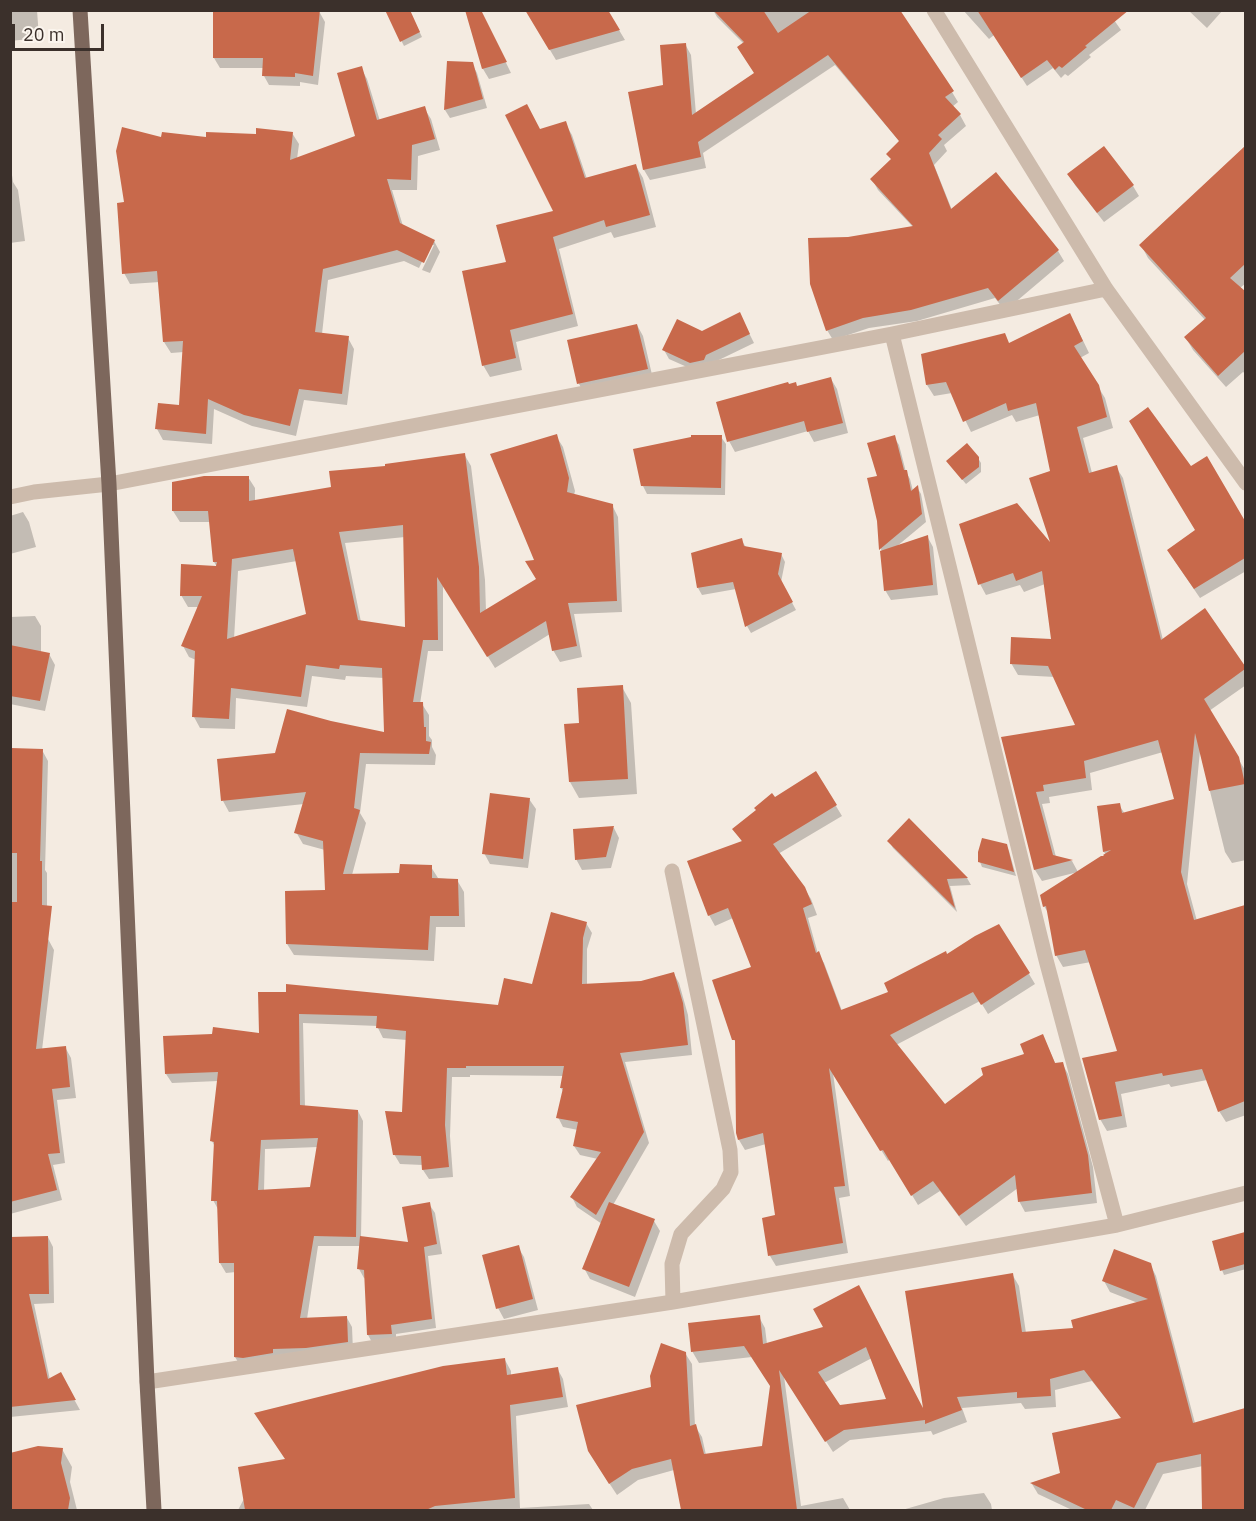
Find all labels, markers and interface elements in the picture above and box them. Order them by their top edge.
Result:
scale bar [15,12,106,50]
text: 20 m [23,23,65,46]

